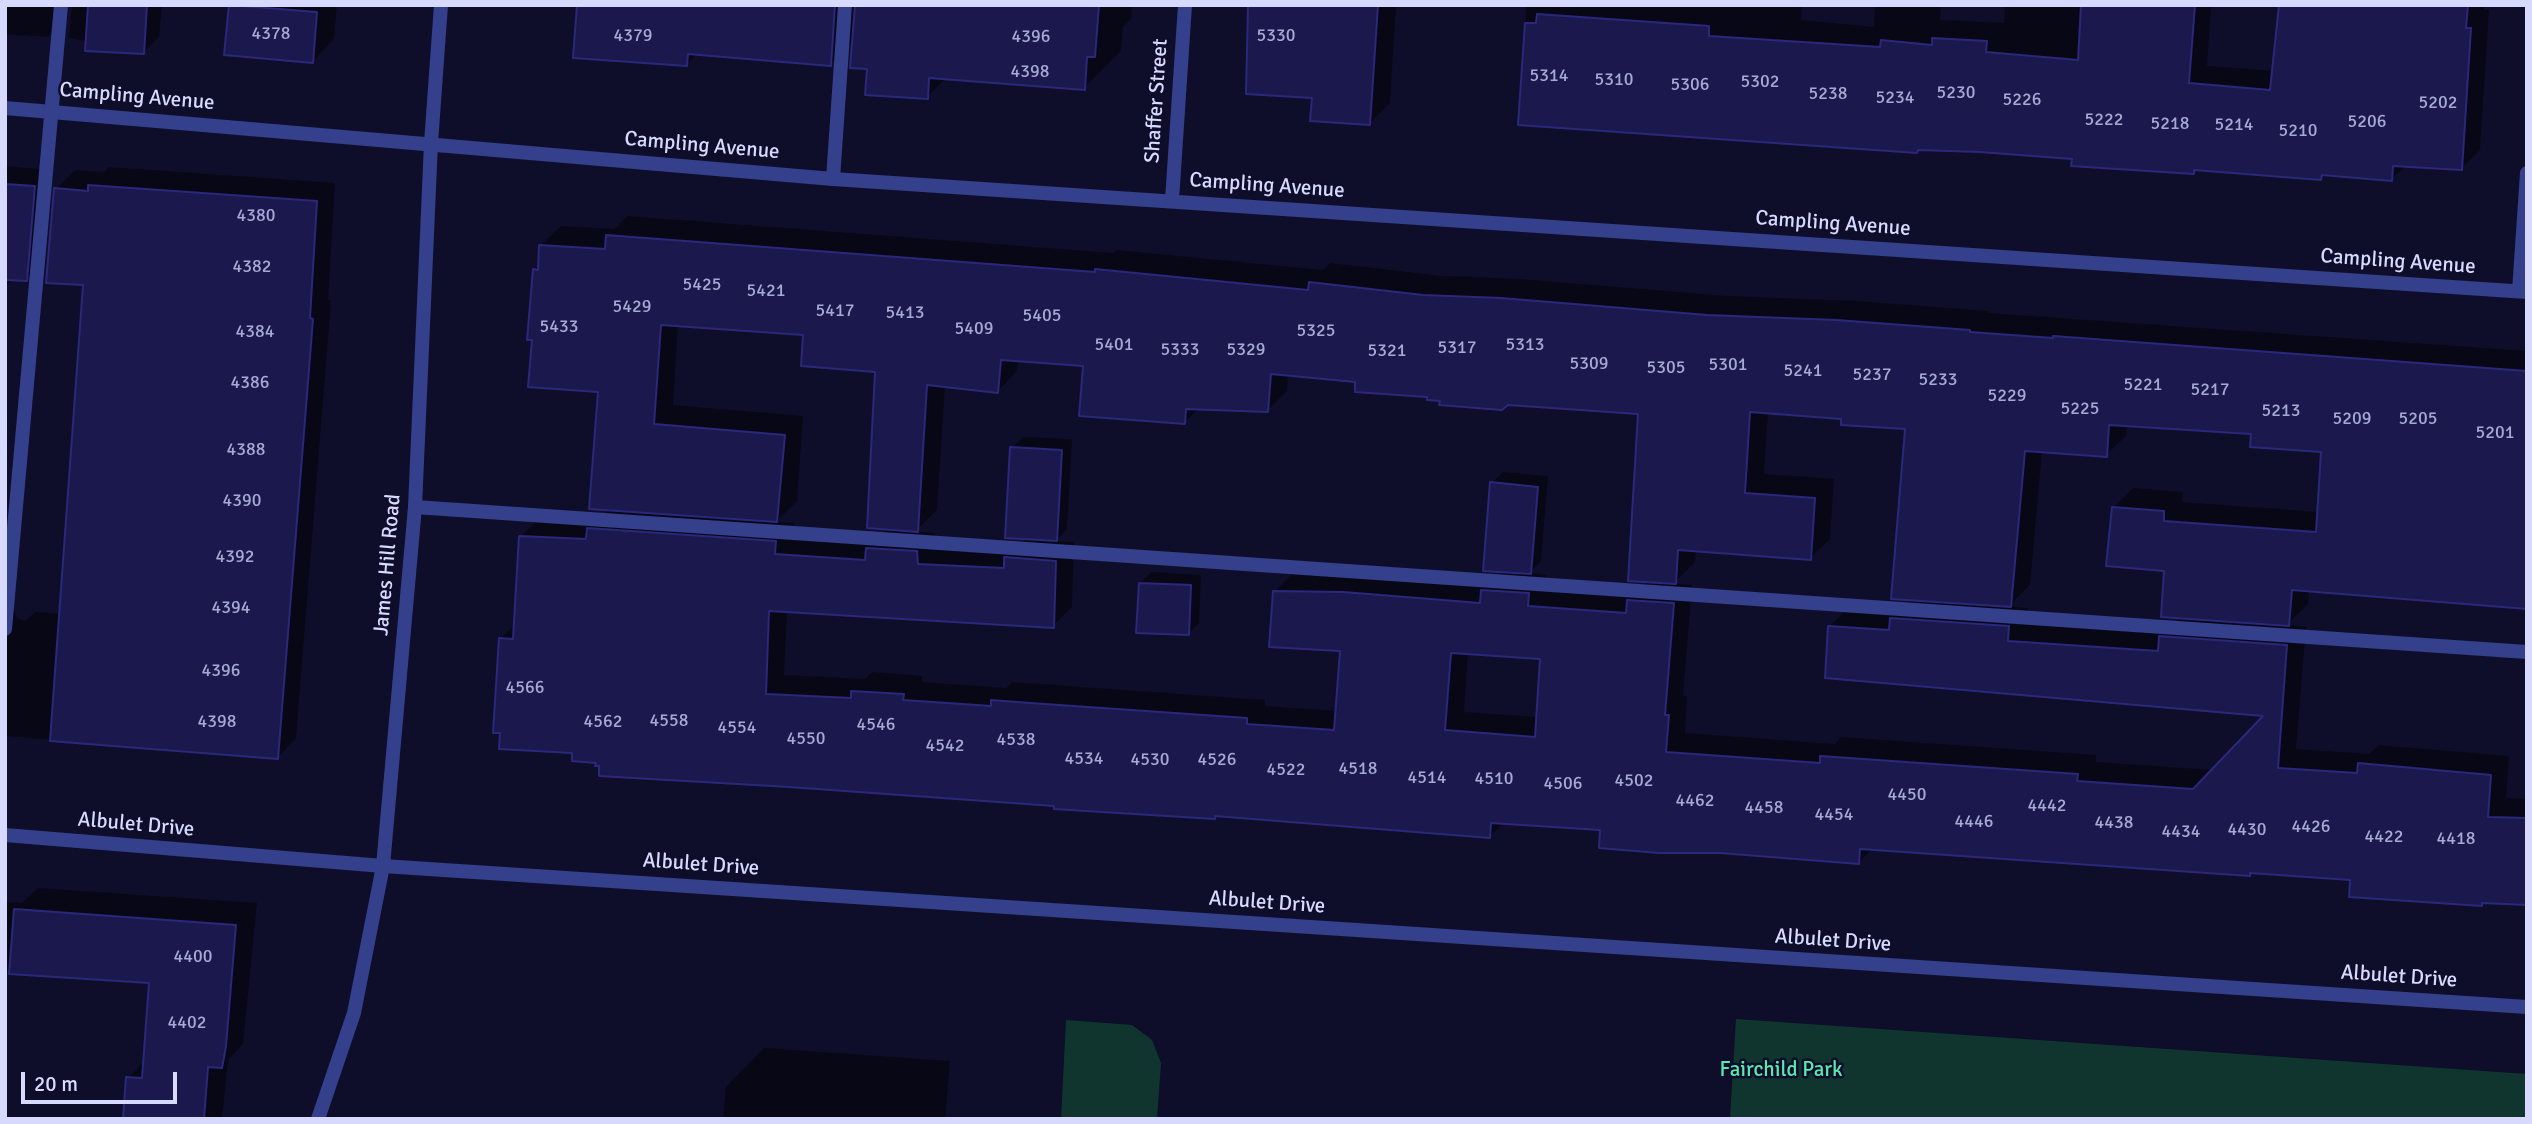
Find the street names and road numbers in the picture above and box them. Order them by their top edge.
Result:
street label: Shaffer Street [1140,38,1174,164]
street label: Campling Avenue [58,78,216,116]
street label: Campling Avenue [623,127,781,165]
street label: Campling Avenue [1188,168,1346,204]
street label: Campling Avenue [1754,206,1912,242]
street label: Campling Avenue [2319,244,2477,280]
street label: James Hill Road [369,493,407,637]
street label: Albulet Drive [77,807,195,843]
street label: Albulet Drive [642,848,760,882]
street label: Albulet Drive [1208,886,1326,920]
street label: Albulet Drive [1774,924,1892,958]
street label: Albulet Drive [2340,960,2458,994]

